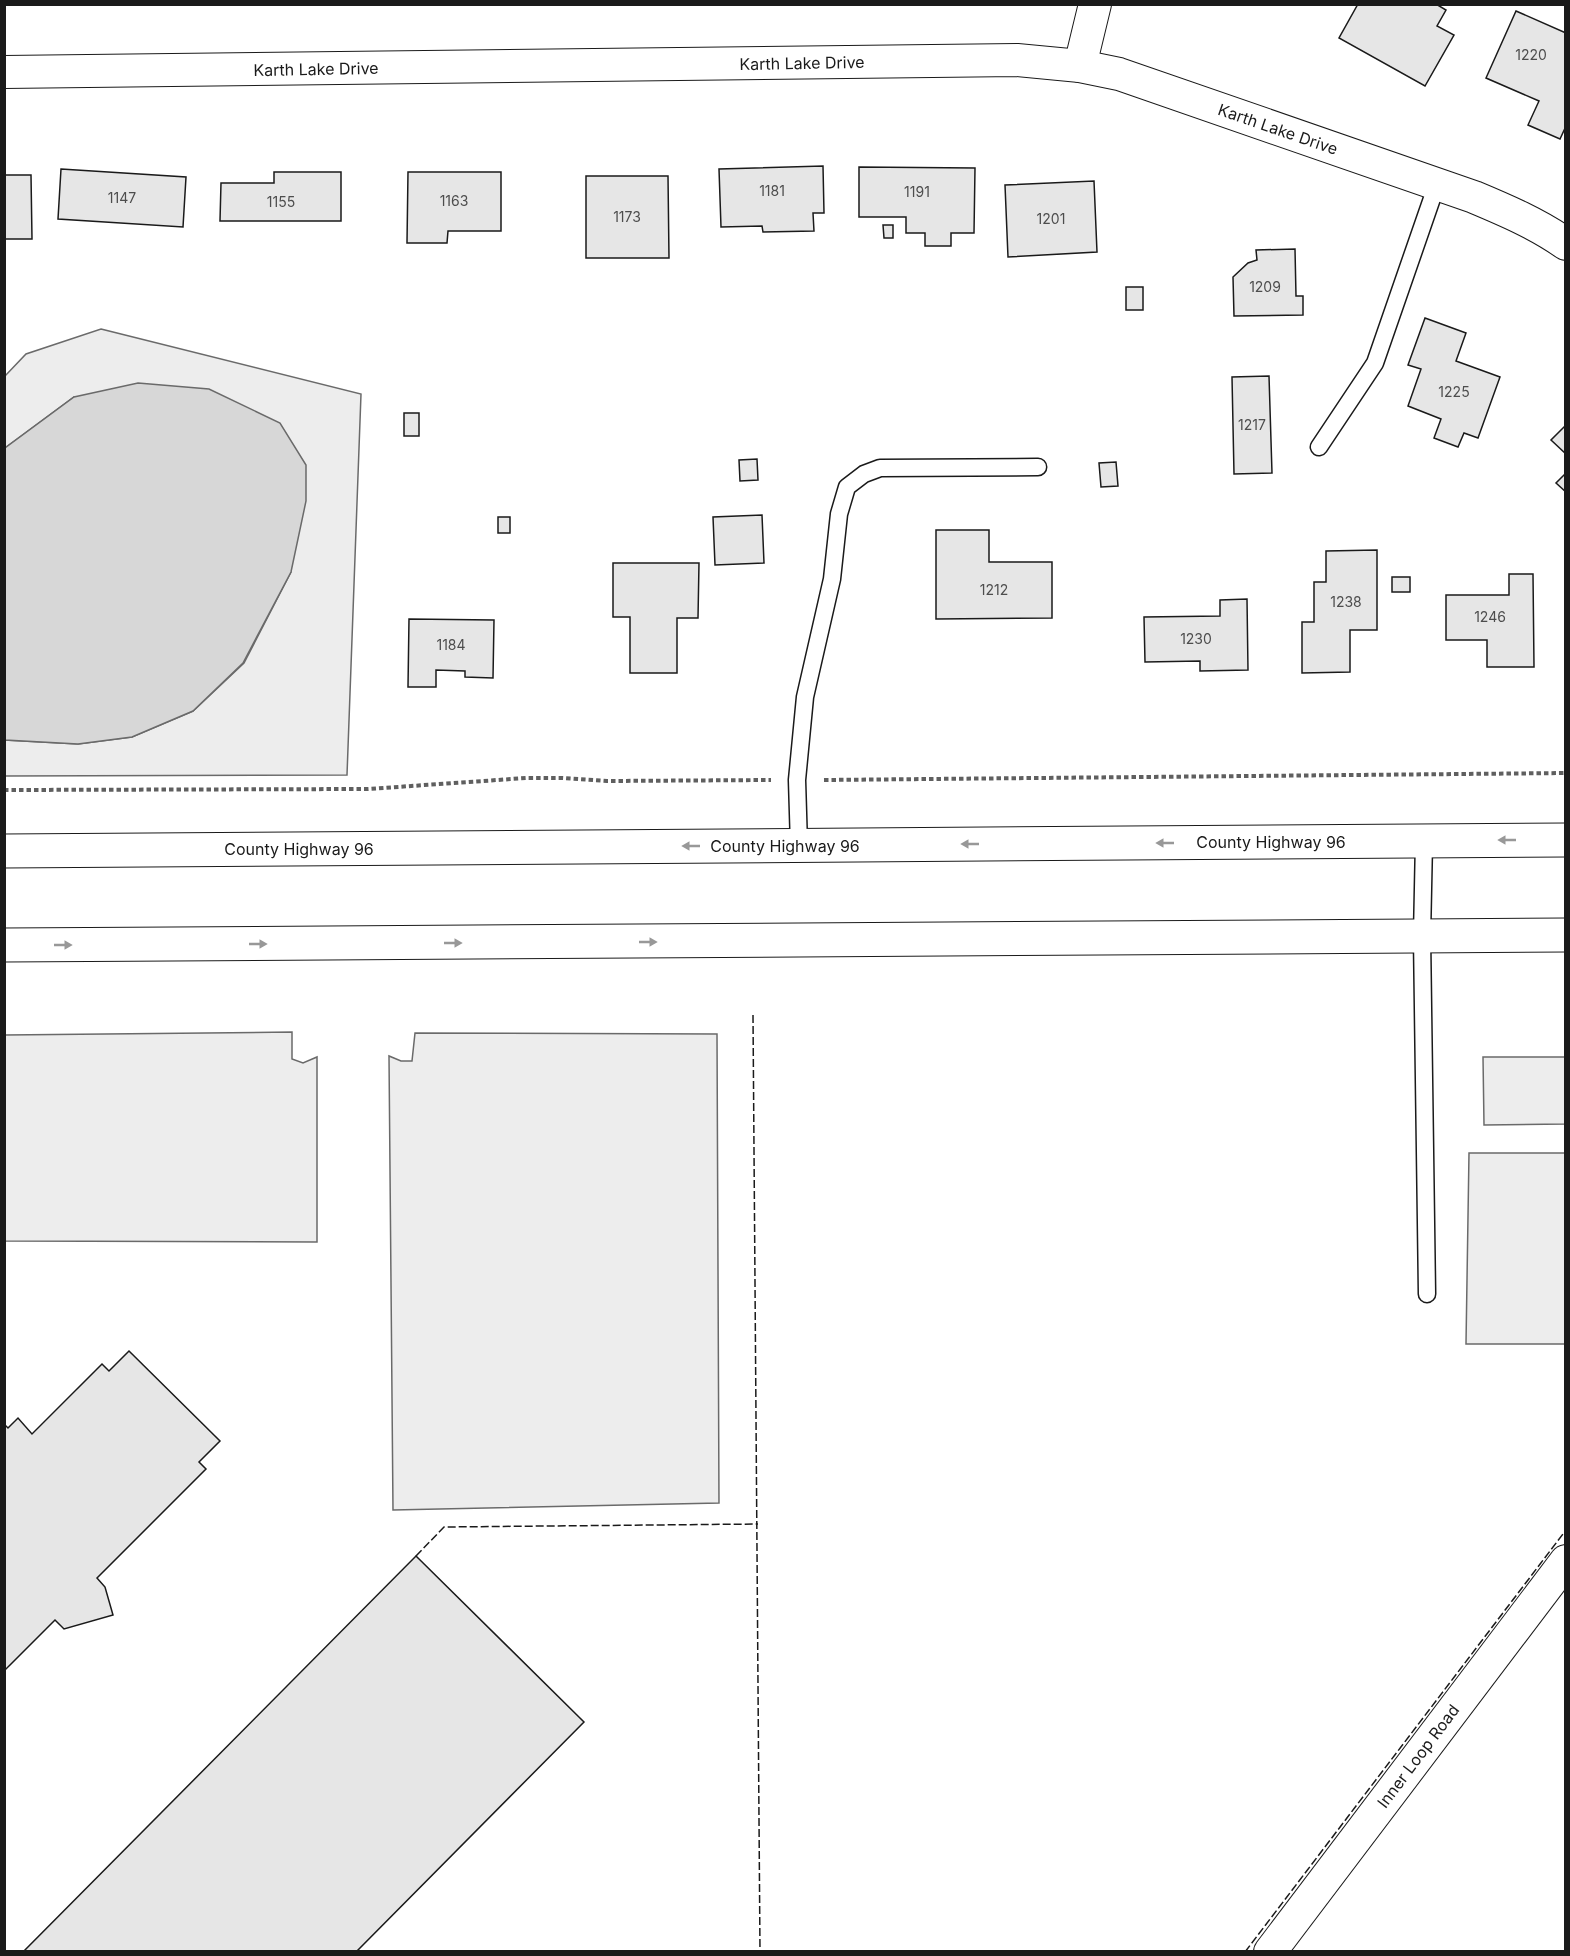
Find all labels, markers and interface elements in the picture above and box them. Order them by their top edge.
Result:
house number: 1220 [1515,46,1547,63]
street label: Karth Lake Drive [739,52,865,74]
street label: Karth Lake Drive [253,58,379,80]
street label: Karth Lake Drive [1216,99,1340,159]
house number: 1181 [759,182,785,199]
house number: 1191 [904,183,930,200]
house number: 1147 [108,189,136,206]
house number: 1163 [440,192,468,209]
house number: 1155 [267,193,295,210]
house number: 1173 [613,208,641,225]
house number: 1201 [1037,210,1065,227]
house number: 1209 [1249,278,1281,295]
house number: 1225 [1438,383,1470,400]
house number: 1217 [1238,416,1266,433]
house number: 1212 [980,581,1008,598]
house number: 1238 [1330,593,1362,610]
house number: 1246 [1474,608,1506,625]
house number: 1230 [1180,630,1212,647]
house number: 1184 [436,636,466,653]
street label: County Highway 96 [1196,832,1346,852]
street label: County Highway 96 [710,836,860,856]
one-way arrow [1498,836,1517,845]
one-way arrow [1156,838,1175,848]
street label: County Highway 96 [224,839,374,859]
one-way arrow [961,839,980,849]
one-way arrow [682,842,701,851]
one-way arrow [638,937,657,946]
one-way arrow [443,938,462,948]
one-way arrow [248,939,267,949]
one-way arrow [53,940,72,950]
street label: Inner Loop Road [1373,1700,1463,1812]

